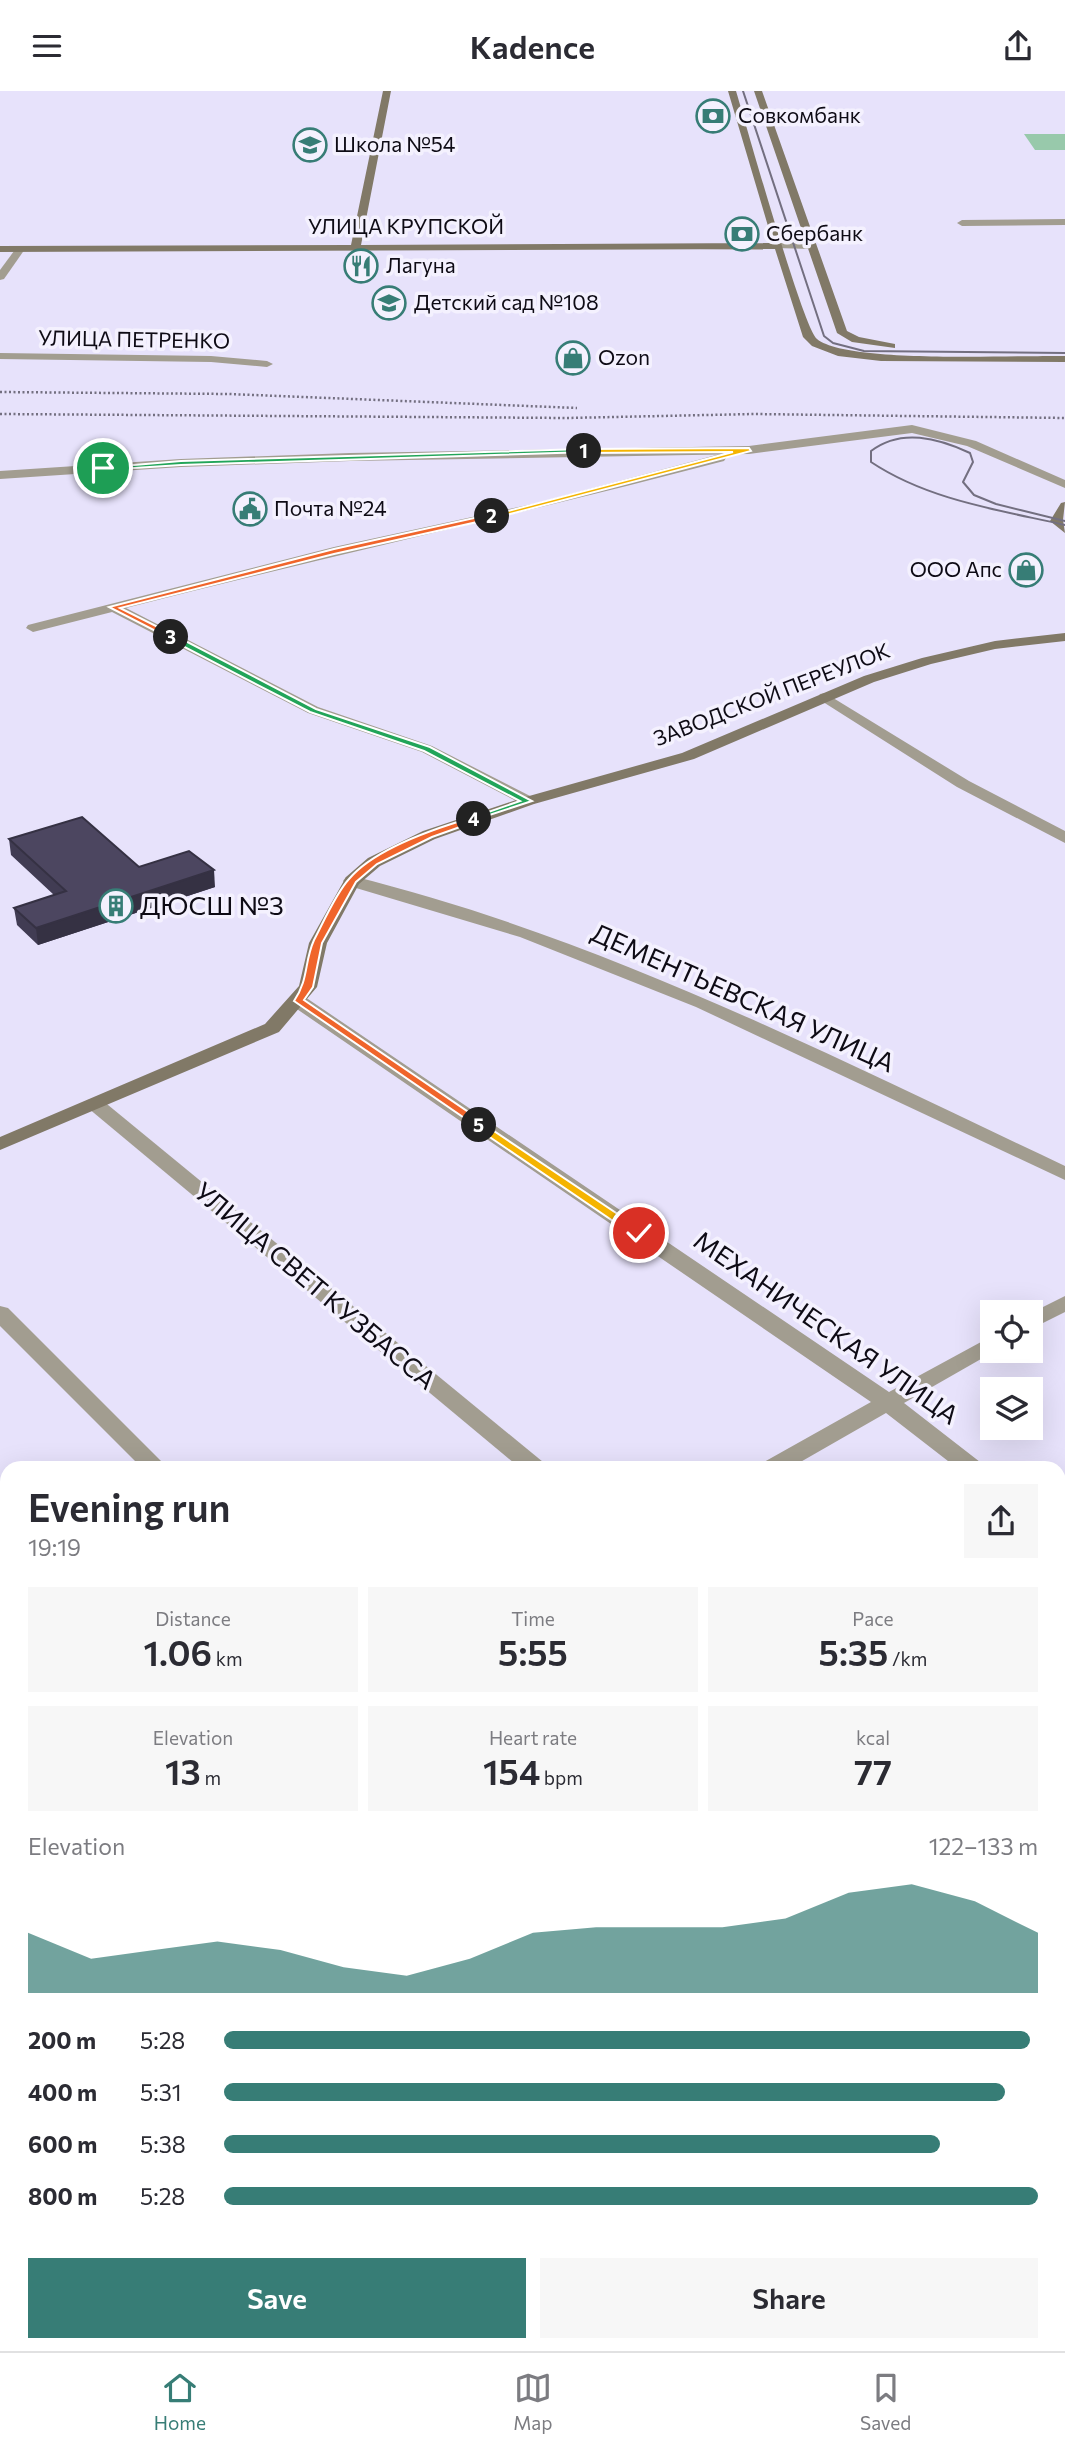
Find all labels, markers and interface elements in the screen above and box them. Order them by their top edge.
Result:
text: Kadence [470,26,595,66]
icon: menu [28,27,66,65]
icon: share [999,27,1037,65]
bank icon: Совкомбанк [694,97,732,135]
place label: Совкомбанк [738,102,861,127]
school or university icon: Школа №54 [291,126,329,164]
place label: Школа №54 [334,131,456,156]
street label: УЛИЦА КРУПСКОЙ [308,213,504,238]
bank icon: Сбербанк [723,215,761,253]
place label: Сбербанк [766,220,863,245]
restaurant icon: Лагуна [342,247,380,285]
place label: Лагуна [386,252,456,277]
school or university icon: Детский сад №108 [370,284,408,322]
place label: Детский сад №108 [414,289,599,314]
street label: УЛИЦА ПЕТРЕНКО [38,324,230,353]
shop icon: Ozon [554,339,592,377]
place label: Ozon [598,344,650,369]
pin: 1 [566,433,602,469]
pin [73,438,133,498]
text: 1 [579,439,588,462]
icon: arrive [84,449,122,487]
public building icon: Почта №24 [231,490,269,528]
place label: Почта №24 [274,495,387,520]
pin: 2 [475,499,510,533]
text: 2 [486,504,497,527]
shop icon: ООО Апс [1007,551,1045,589]
place label: ООО Апс [910,556,1002,581]
pin: 3 [154,619,188,655]
text: 3 [165,625,176,648]
street label: ЗАВОДСКОЙ ПЕРЕУЛОК [650,637,893,750]
pin: 4 [456,801,491,837]
text: 4 [468,807,479,830]
building icon: ДЮСШ №3 [97,887,135,925]
place label: ДЮСШ №3 [140,889,284,920]
street label: ДЕМЕНТЬЕВСКАЯ УЛИЦА [587,916,900,1078]
pin: 5 [462,1107,496,1143]
text: 5 [473,1113,484,1136]
street label: УЛИЦА СВЕТ КУЗБАССА [189,1175,443,1395]
pin [609,1203,669,1263]
icon: check [620,1214,658,1252]
street label: МЕХАНИЧЕСКАЯ УЛИЦА [689,1224,965,1430]
map controls [980,1300,1043,1440]
button: locate [980,1300,1043,1363]
button: layers [980,1377,1043,1440]
text: Evening run [28,1483,231,1530]
button: share [964,1484,1038,1558]
text: 19:19 [28,1533,81,1561]
text: Distance [155,1607,231,1630]
text: Time [511,1607,555,1630]
text: Pace [852,1607,894,1630]
text: 1.06 [143,1630,212,1673]
text: 5:55 [498,1630,568,1673]
text: 5:35 [819,1630,888,1673]
text: km [212,1647,243,1670]
text: /km [888,1647,927,1670]
text: Elevation [153,1726,233,1749]
text: Heart rate [489,1726,577,1749]
text: kcal [856,1726,890,1749]
text: 13 [165,1749,201,1792]
text: 154 [483,1749,540,1792]
text: 77 [854,1749,892,1792]
text: m [201,1766,221,1789]
text: bpm [540,1766,583,1789]
text: Elevation [28,1832,125,1860]
text: 122–133 m [929,1832,1038,1860]
text: 200 m [28,2026,96,2054]
text: 5:28 [140,2026,185,2054]
text: 400 m [28,2078,97,2106]
text: 5:31 [140,2078,182,2106]
text: 600 m [28,2130,97,2158]
text: 5:38 [140,2130,186,2158]
text: 800 m [28,2182,97,2210]
text: 5:28 [140,2182,185,2210]
button: Save [28,2258,526,2338]
button: Share [540,2258,1038,2338]
tab: Home [154,2369,206,2434]
tab: Map [513,2369,553,2434]
tab: Saved [860,2369,911,2434]

